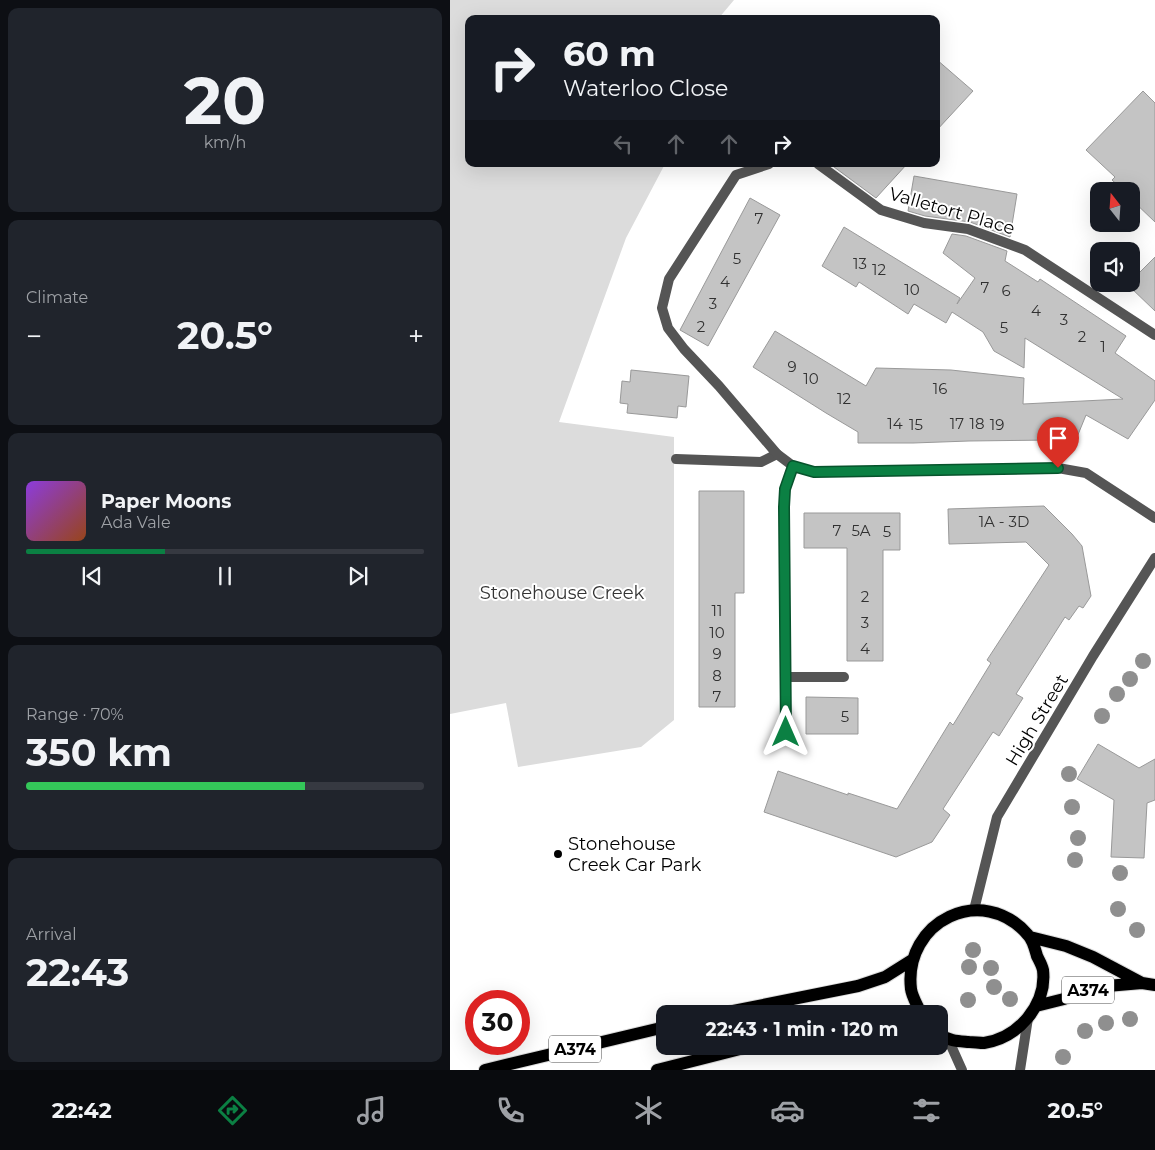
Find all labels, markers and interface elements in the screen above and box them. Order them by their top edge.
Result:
text: 60 m [563,32,656,75]
icon: right [480,35,545,100]
text: 20 [184,61,266,140]
text: Waterloo Close [563,75,728,102]
icon: left [609,130,637,158]
icon: ahead [662,130,690,158]
icon: ahead [715,130,743,158]
icon: right [768,130,796,158]
text: km/h [204,133,246,152]
north arrow [1090,182,1140,232]
map controls [1090,182,1140,292]
street label: Valletort Place [887,183,1018,239]
house number: 7 [755,209,764,228]
button: sound [1090,242,1140,292]
house number: 5 [733,249,741,268]
house number: 13 [853,254,867,273]
house number: 12 [872,260,886,279]
house number: 4 [720,272,730,291]
house number: 7 [981,278,990,297]
house number: 10 [904,280,920,299]
house number: 6 [1001,281,1011,300]
text: Climate [26,288,88,307]
house number: 3 [709,294,717,313]
house number: 4 [1031,301,1041,320]
house number: 3 [1060,310,1068,329]
text: 20.5° [177,312,273,359]
house number: 2 [697,317,705,336]
house number: 5 [1000,318,1008,337]
text: − [26,319,42,353]
text: + [408,319,424,353]
house number: 2 [1078,327,1086,346]
house number: 1 [1100,337,1106,356]
house number: 9 [787,357,797,376]
house number: 10 [803,369,819,388]
house number: 16 [933,379,947,398]
house number: 12 [837,389,851,408]
house number: 14 [887,414,903,433]
house number: 17 [950,414,964,433]
house number: 18 [970,414,985,433]
house number: 15 [909,415,923,434]
house number: 19 [990,415,1004,434]
pin [1037,417,1079,468]
icon: arrive [1044,424,1072,452]
text: Paper Moons [101,490,231,513]
house number: 1A - 3D [979,512,1029,531]
text: Ada Vale [101,513,171,532]
house number: 7 [833,521,842,540]
house number: 5A [851,521,871,540]
house number: 5 [883,522,891,541]
icon: previous [78,562,106,590]
icon: pause [211,562,239,590]
icon: next [344,562,372,590]
park label: Stonehouse Creek [480,582,645,604]
house number: 2 [861,587,869,606]
house number: 11 [712,601,722,620]
house number: 3 [861,613,869,632]
house number: 10 [709,623,725,642]
house number: 4 [860,639,870,658]
house number: 9 [712,644,722,663]
house number: 8 [712,666,722,685]
street label: High Street [1001,670,1073,770]
house number: 7 [713,687,722,706]
text: Range · 70% [26,705,124,724]
position arrow [759,705,811,757]
house number: 5 [841,707,849,726]
text: 350 km [26,729,172,776]
place label: Stonehouse Creek Car Park [568,833,702,876]
marker: Stonehouse Creek Car Park [552,848,564,860]
text: Arrival [26,925,76,944]
text: 22:43 [26,949,129,996]
road number: A374 [1062,976,1114,1004]
speed limit sign: 30 [465,990,530,1055]
text: 22:43 · 1 min · 120 m [705,1018,899,1041]
road number: A374 [549,1036,601,1062]
icon: directions [215,1093,250,1128]
icon: music [354,1093,389,1128]
icon: phone [493,1093,528,1128]
icon: climate [631,1093,666,1128]
icon: car [770,1093,805,1128]
icon: filters [909,1093,944,1128]
text: 22:42 [52,1097,112,1124]
text: 20.5° [1048,1097,1103,1124]

